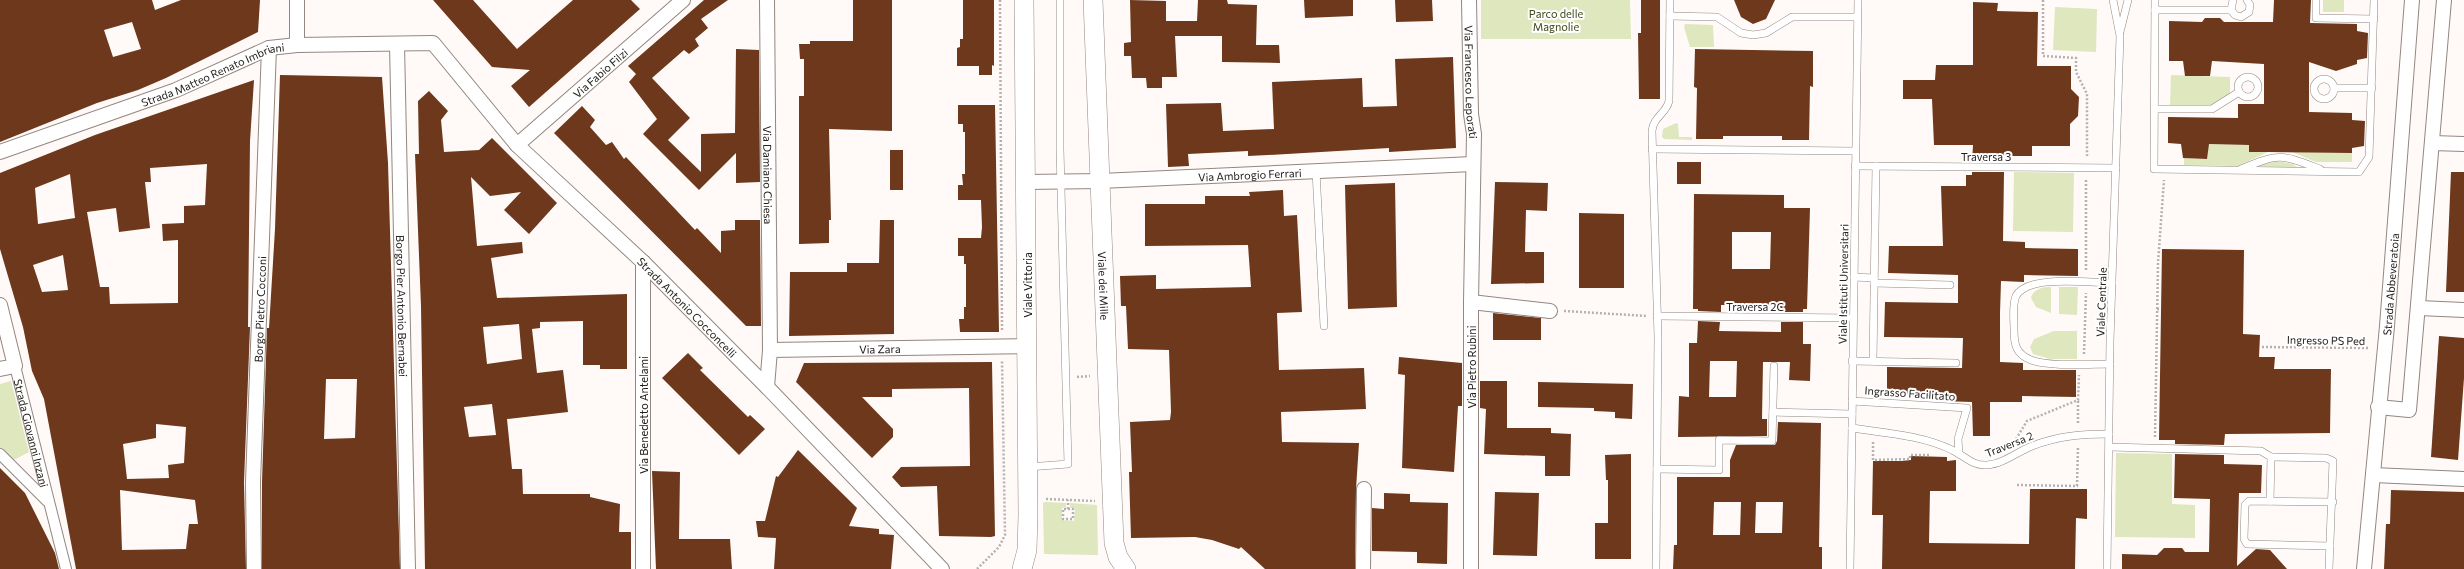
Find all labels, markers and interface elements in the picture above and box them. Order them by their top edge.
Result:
park label: Parco delle Magnolie [1529,7,1583,33]
street label: Via Francesco Leporati [1463,25,1481,139]
street label: Strada Matteo Renato Imbriani [139,40,285,108]
street label: Via Fabio Filzi [570,45,630,100]
street label: Via Damiano Chiesa [762,126,775,224]
street label: Traversa 3 [1961,150,2011,163]
street label: Via Ambrogio Ferrari [1198,165,1302,183]
street label: Viale Istituti Universitari [1835,224,1851,344]
street label: Strada Abbeveratoia [2380,233,2401,336]
street label: Borgo Pier Antonio Bernabei [395,235,410,377]
street label: Viale dei Mille [1096,251,1112,321]
street label: Viale Vittoria [1021,252,1034,318]
street label: Strada Antonio Cocconcelli [635,254,740,360]
street label: Borgo Pietro Cocconi [251,256,268,362]
street label: Viale Centrale [2093,267,2109,337]
street label: Traversa 2C [1726,300,1784,313]
street label: Via Pietro Rubini [1465,325,1478,409]
street label: Ingresso PS Ped [2287,333,2365,347]
street label: Via Zara [859,341,901,355]
street label: Via Benedetto Antelami [637,356,650,474]
street label: Strada Giovanni Inzani [12,377,52,489]
street label: Ingrasso Facilitato [1864,383,1956,403]
street label: Traversa 2 [1983,429,2035,459]

